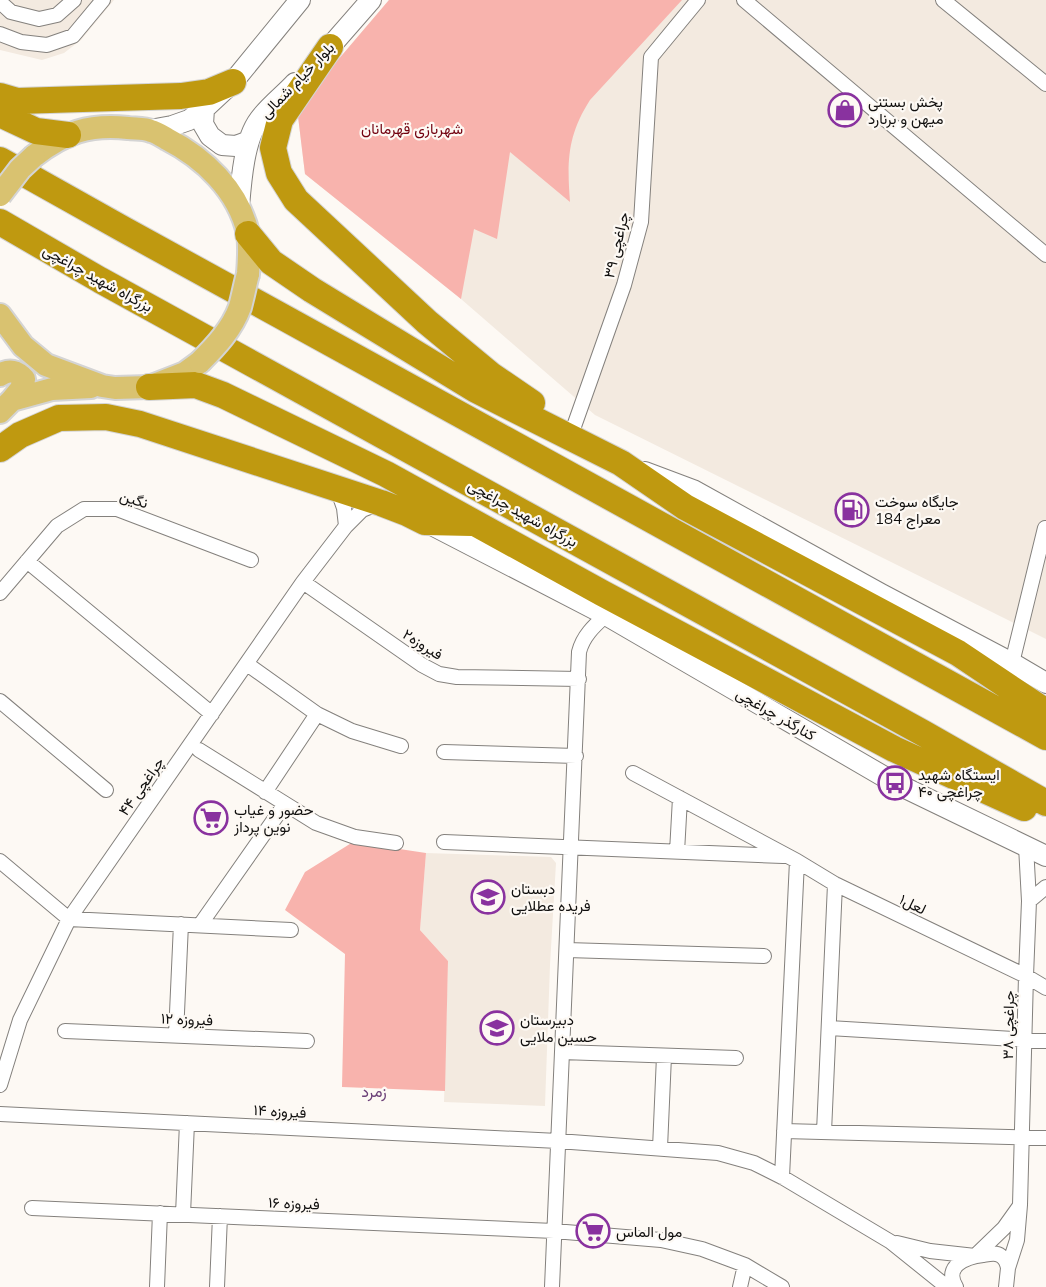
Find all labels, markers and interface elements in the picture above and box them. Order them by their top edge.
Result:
street label: بلوار خیام شمالی [256,38,339,123]
shop icon: پخش بستنی میهن و برنارد [827,92,863,128]
place label: پخش بستنی میهن و برنارد [868,92,944,129]
park label: شهربازی قهرمانان [361,119,463,139]
street label: چراغچی ۳۹ [599,210,634,280]
street label: بزرگراه شهید چراغچی [39,240,156,317]
street label: بزرگراه شهید چراغچی [464,475,581,552]
street label: نگین [117,486,151,513]
fuel station icon: جایگاه سوخت 184 معراج [834,492,870,528]
place label: جایگاه سوخت 184 معراج [875,492,959,530]
street label: فیروزه۲ [399,624,447,664]
street label: کنارگذر چراغچی [732,683,820,746]
street label: چراغچی ۴۴ [114,753,169,820]
bus stop icon: ایستگاه شهید چراغچی ۴۰ [877,765,913,801]
place label: ایستگاه شهید چراغچی ۴۰ [918,765,1000,802]
supermarket icon: حضور و غیاب نوین پرداز [193,800,229,836]
place label: حضور و غیاب نوین پرداز [233,800,314,837]
school or university icon: دبستان فریده عطلایی [470,879,506,915]
place label: دبستان فریده عطلایی [511,879,591,916]
street label: لعل۱ [897,889,929,919]
street label: چراغچی ۳۸ [998,990,1019,1060]
street label: فیروزه ۱۲ [161,1009,214,1029]
school or university icon: دبیرستان حسین ملایی [479,1010,515,1046]
place label: دبیرستان حسین ملایی [520,1010,597,1047]
district label: زمرد [361,1081,387,1102]
street label: فیروزه ۱۴ [253,1100,307,1122]
street label: فیروزه ۱۶ [268,1193,320,1213]
supermarket icon: مول الماس [575,1213,611,1249]
place label: مول الماس [616,1222,682,1242]

